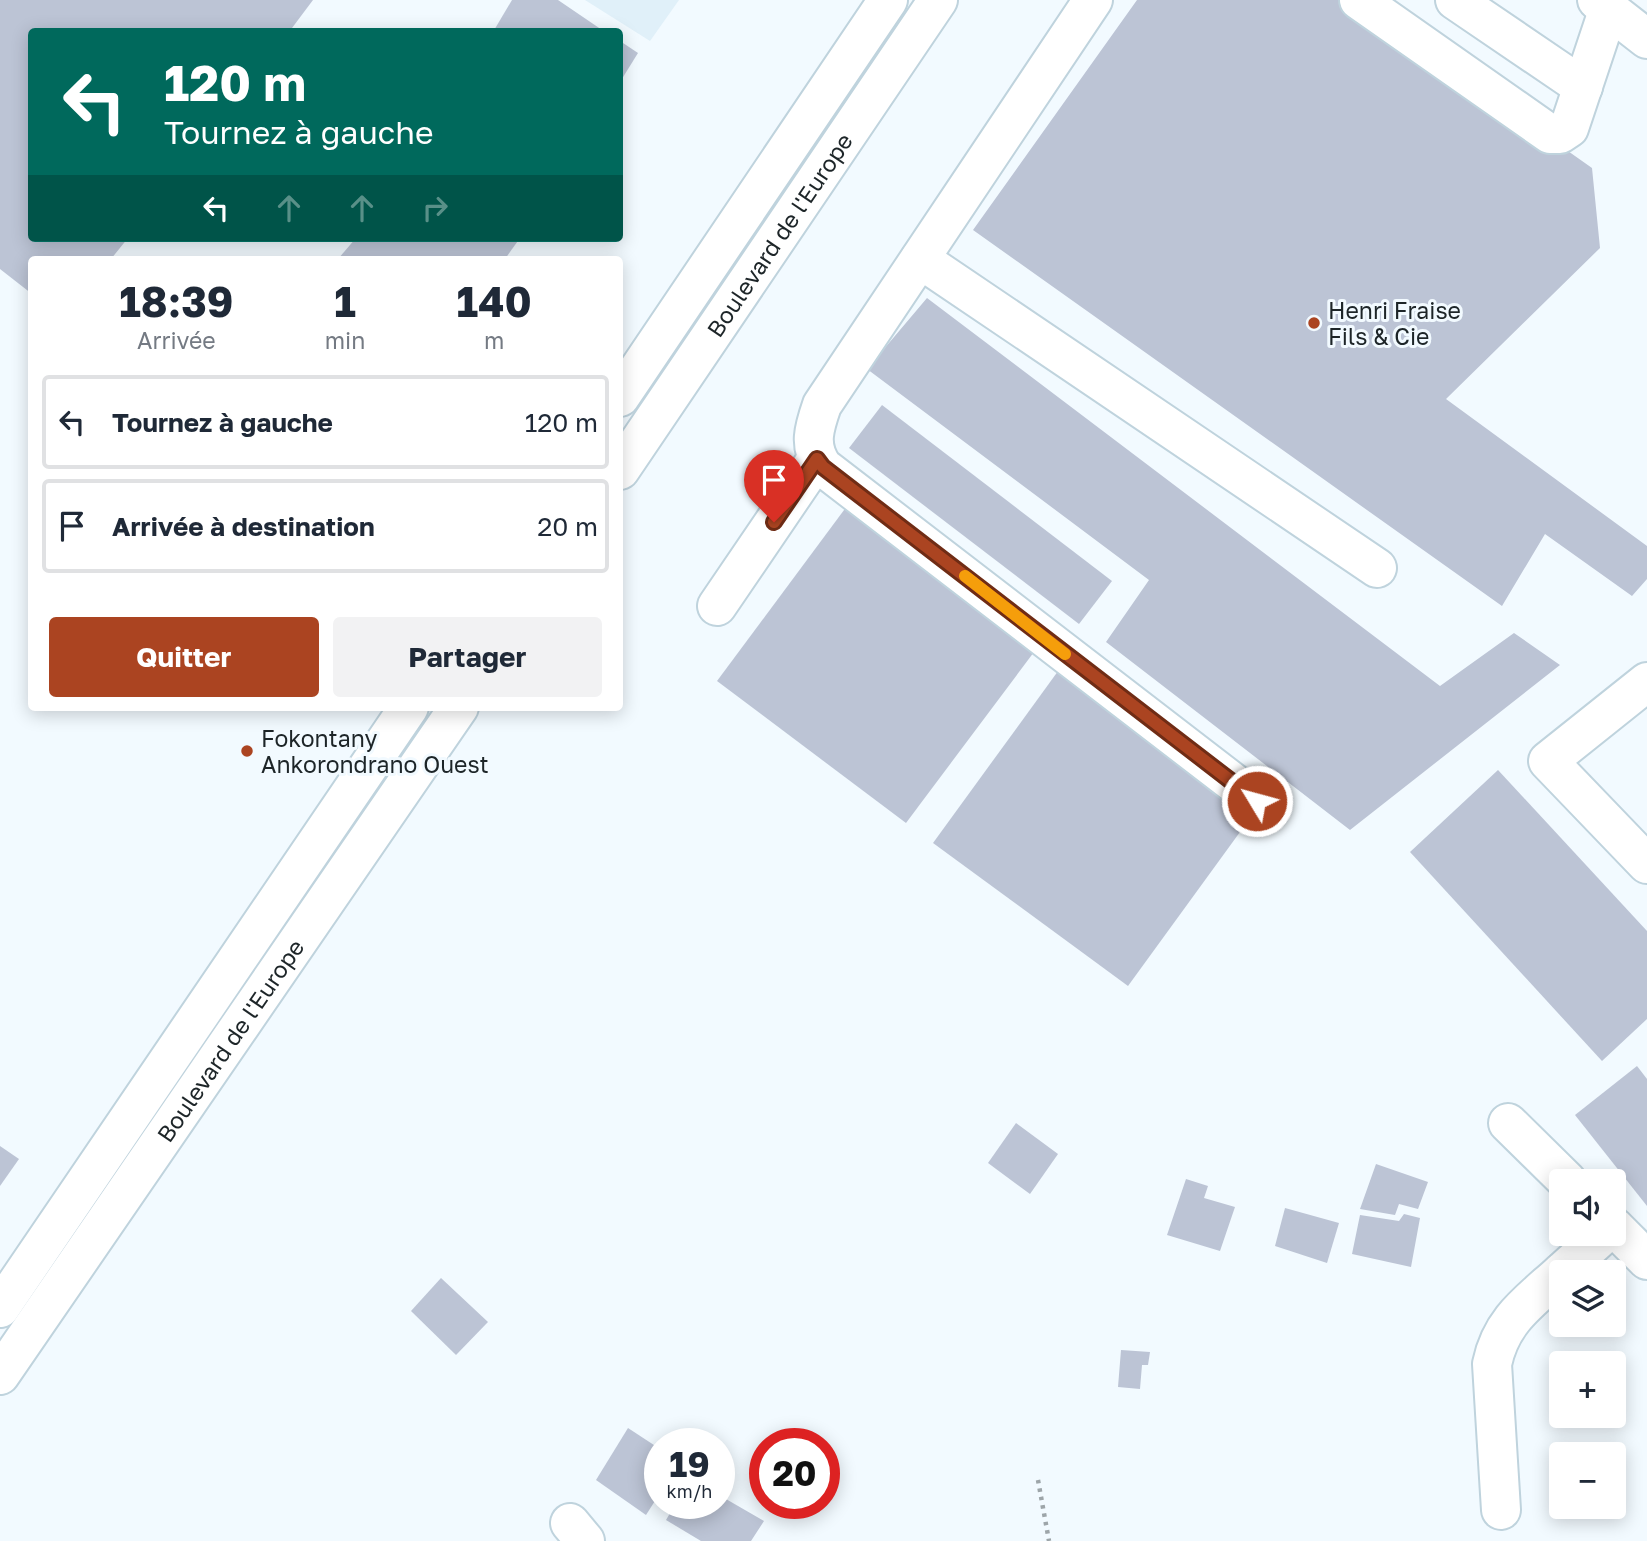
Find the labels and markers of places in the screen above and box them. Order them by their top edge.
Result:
place label: Henri Fraise Fils & Cie [1328,296,1461,350]
marker: Henri Fraise Fils & Cie [1306,315,1322,331]
pin [744,450,804,522]
place label: Fokontany Ankorondrano Ouest [261,724,489,778]
marker: Fokontany Ankorondrano Ouest [239,743,255,759]

